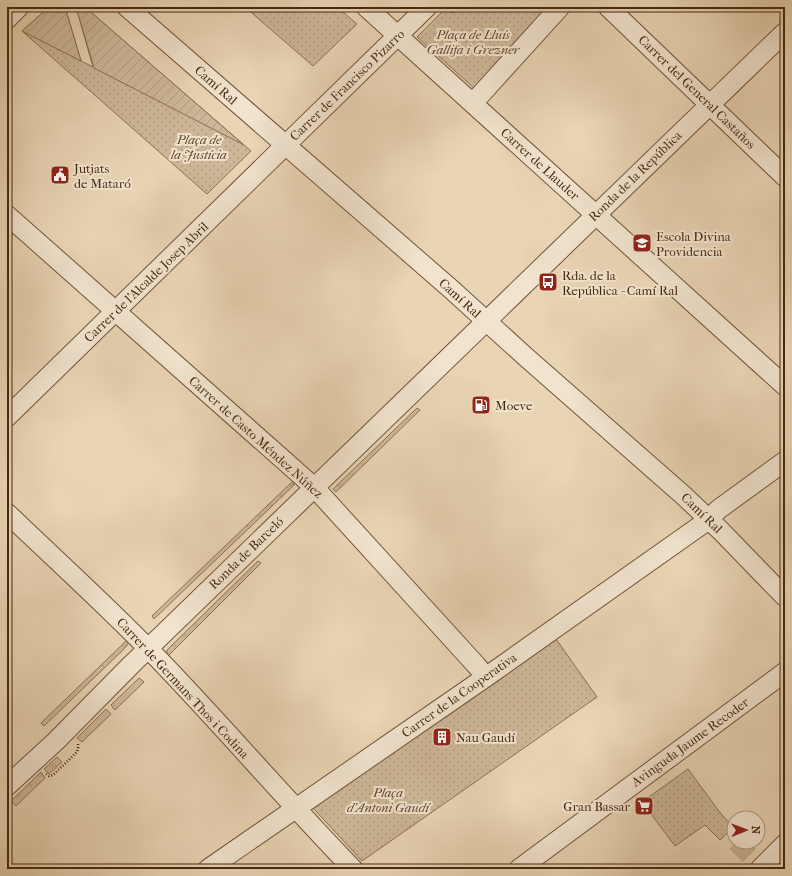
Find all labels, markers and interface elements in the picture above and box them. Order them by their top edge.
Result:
street label: Carrer de Francisco Pizarro [287,26,408,144]
park label: Plaça de Lluís Gallifa i Grezner [427,27,520,57]
street label: Carrer del General Castaños [635,32,759,152]
street label: Camí Ral [192,62,241,108]
street label: Carrer de Llauder [498,125,583,204]
street label: Ronda de la República [585,127,685,224]
park label: Plaça de la Justícia [170,132,227,162]
place label: Jutjats de Mataró [73,161,131,191]
public building icon: Jutjats de Mataró [49,164,71,186]
street label: Carrer de l'Alcalde Josep Abril [81,219,211,345]
place label: Escola Divina Providencia [656,229,732,259]
school or university icon: Escola Divina Providencia [631,232,653,254]
place label: Rda. de la República - Camí Ral [562,268,679,298]
bus stop icon: Rda. de la República - Camí Ral [537,271,559,293]
street label: Camí Ral [436,275,484,321]
street label: Carrer de Casto Méndez Núñez [186,373,326,501]
fuel station icon: Moeve [470,394,492,416]
place label: Moeve [495,398,533,413]
street label: Camí Ral [678,490,726,537]
street label: Ronda de Barceló [206,513,287,592]
street label: Carrer de Germans Thos i Codina [114,615,253,762]
street label: Carrer de la Cooperativa [399,649,520,740]
street label: Avinguda Jaume Recoder [628,694,752,790]
building icon: Nau Gaudí [431,726,453,748]
place label: Nau Gaudí [456,730,515,745]
park label: Plaça d'Antoni Gaudí [347,785,431,815]
supermarket icon: Gran Bassar [633,795,655,817]
place label: Gran Bassar [563,799,630,814]
north arrow [726,810,766,850]
text: N [749,826,762,835]

